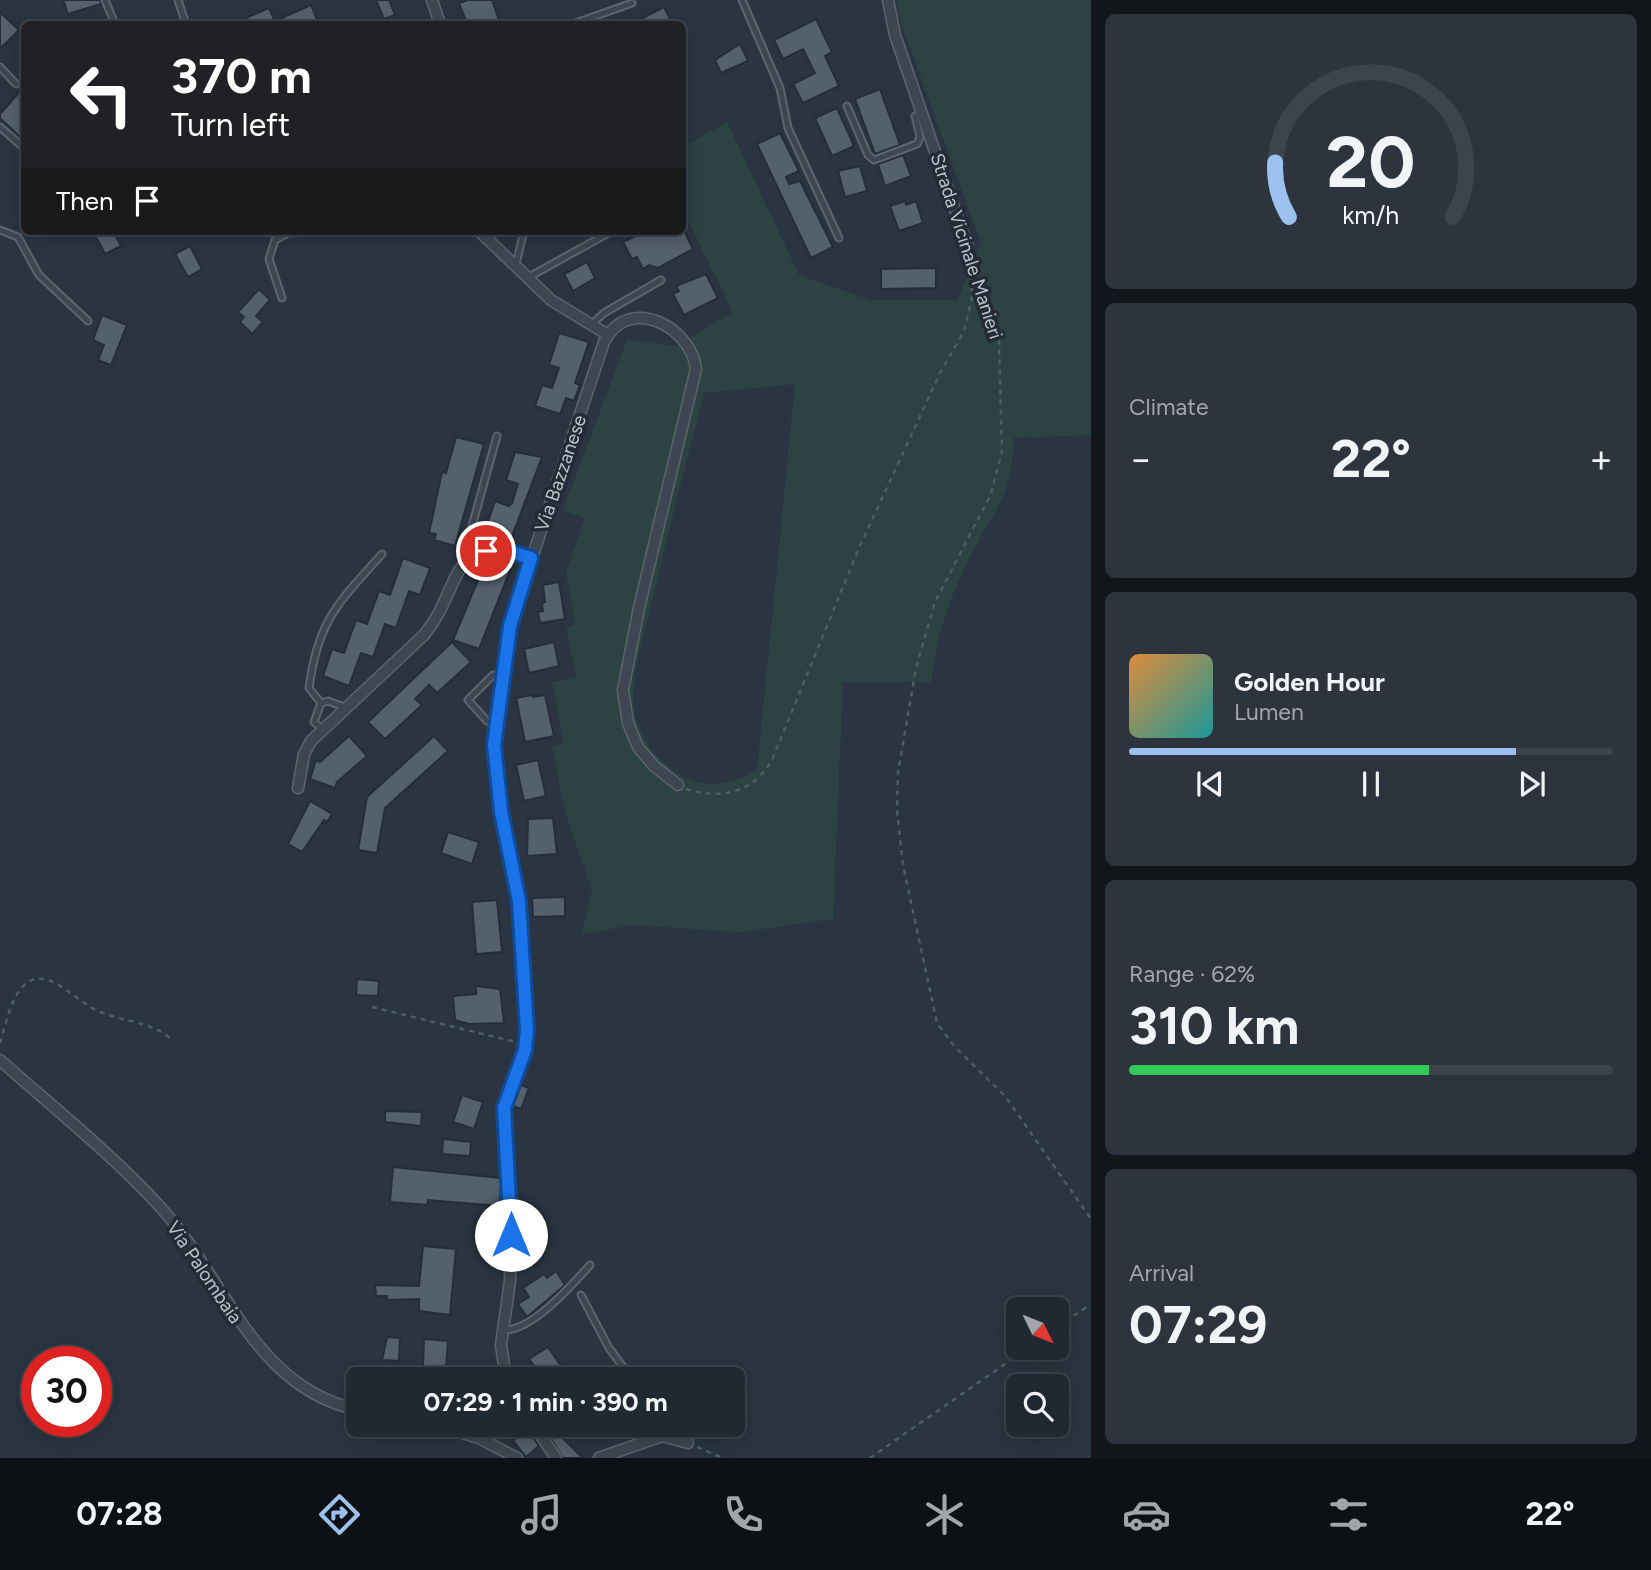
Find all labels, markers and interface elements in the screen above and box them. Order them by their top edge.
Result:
text: 370 m [171,46,312,105]
icon: left [56,49,147,140]
text: Turn left [171,106,290,144]
text: 20 [1326,119,1416,206]
street label: Strada Vicinale Manieri [926,150,1007,342]
icon: arrive [128,182,166,220]
text: Then [56,185,114,217]
text: km/h [1342,200,1400,230]
text: Climate [1129,393,1208,421]
street label: Via Bazzanese [530,412,591,534]
text: 22° [1331,428,1411,490]
text: − [1129,436,1153,482]
text: + [1589,436,1613,482]
pin [456,521,516,581]
icon: arrive [467,532,505,570]
text: Golden Hour [1234,666,1385,698]
text: Lumen [1234,698,1304,726]
icon: previous [1191,765,1229,803]
icon: pause [1352,765,1390,803]
icon: next [1513,765,1551,803]
text: Range · 62% [1129,960,1255,988]
text: 310 km [1129,995,1299,1057]
position arrow [474,1198,548,1272]
street label: Via Palombaia [162,1217,247,1328]
text: Arrival [1129,1259,1194,1287]
text: 07:29 [1129,1294,1268,1356]
north arrow [1006,1297,1069,1360]
map controls [1006,1297,1069,1437]
speed limit sign: 30 [21,1346,112,1437]
button: search [1006,1374,1069,1437]
text: 07:29 · 1 min · 390 m [423,1386,668,1418]
icon: directions [315,1490,364,1539]
icon: music [517,1490,566,1539]
icon: phone [719,1490,768,1539]
icon: climate [920,1490,969,1539]
icon: car [1122,1490,1171,1539]
icon: filters [1324,1490,1373,1539]
text: 07:28 [76,1495,163,1533]
text: 22° [1525,1495,1575,1533]

